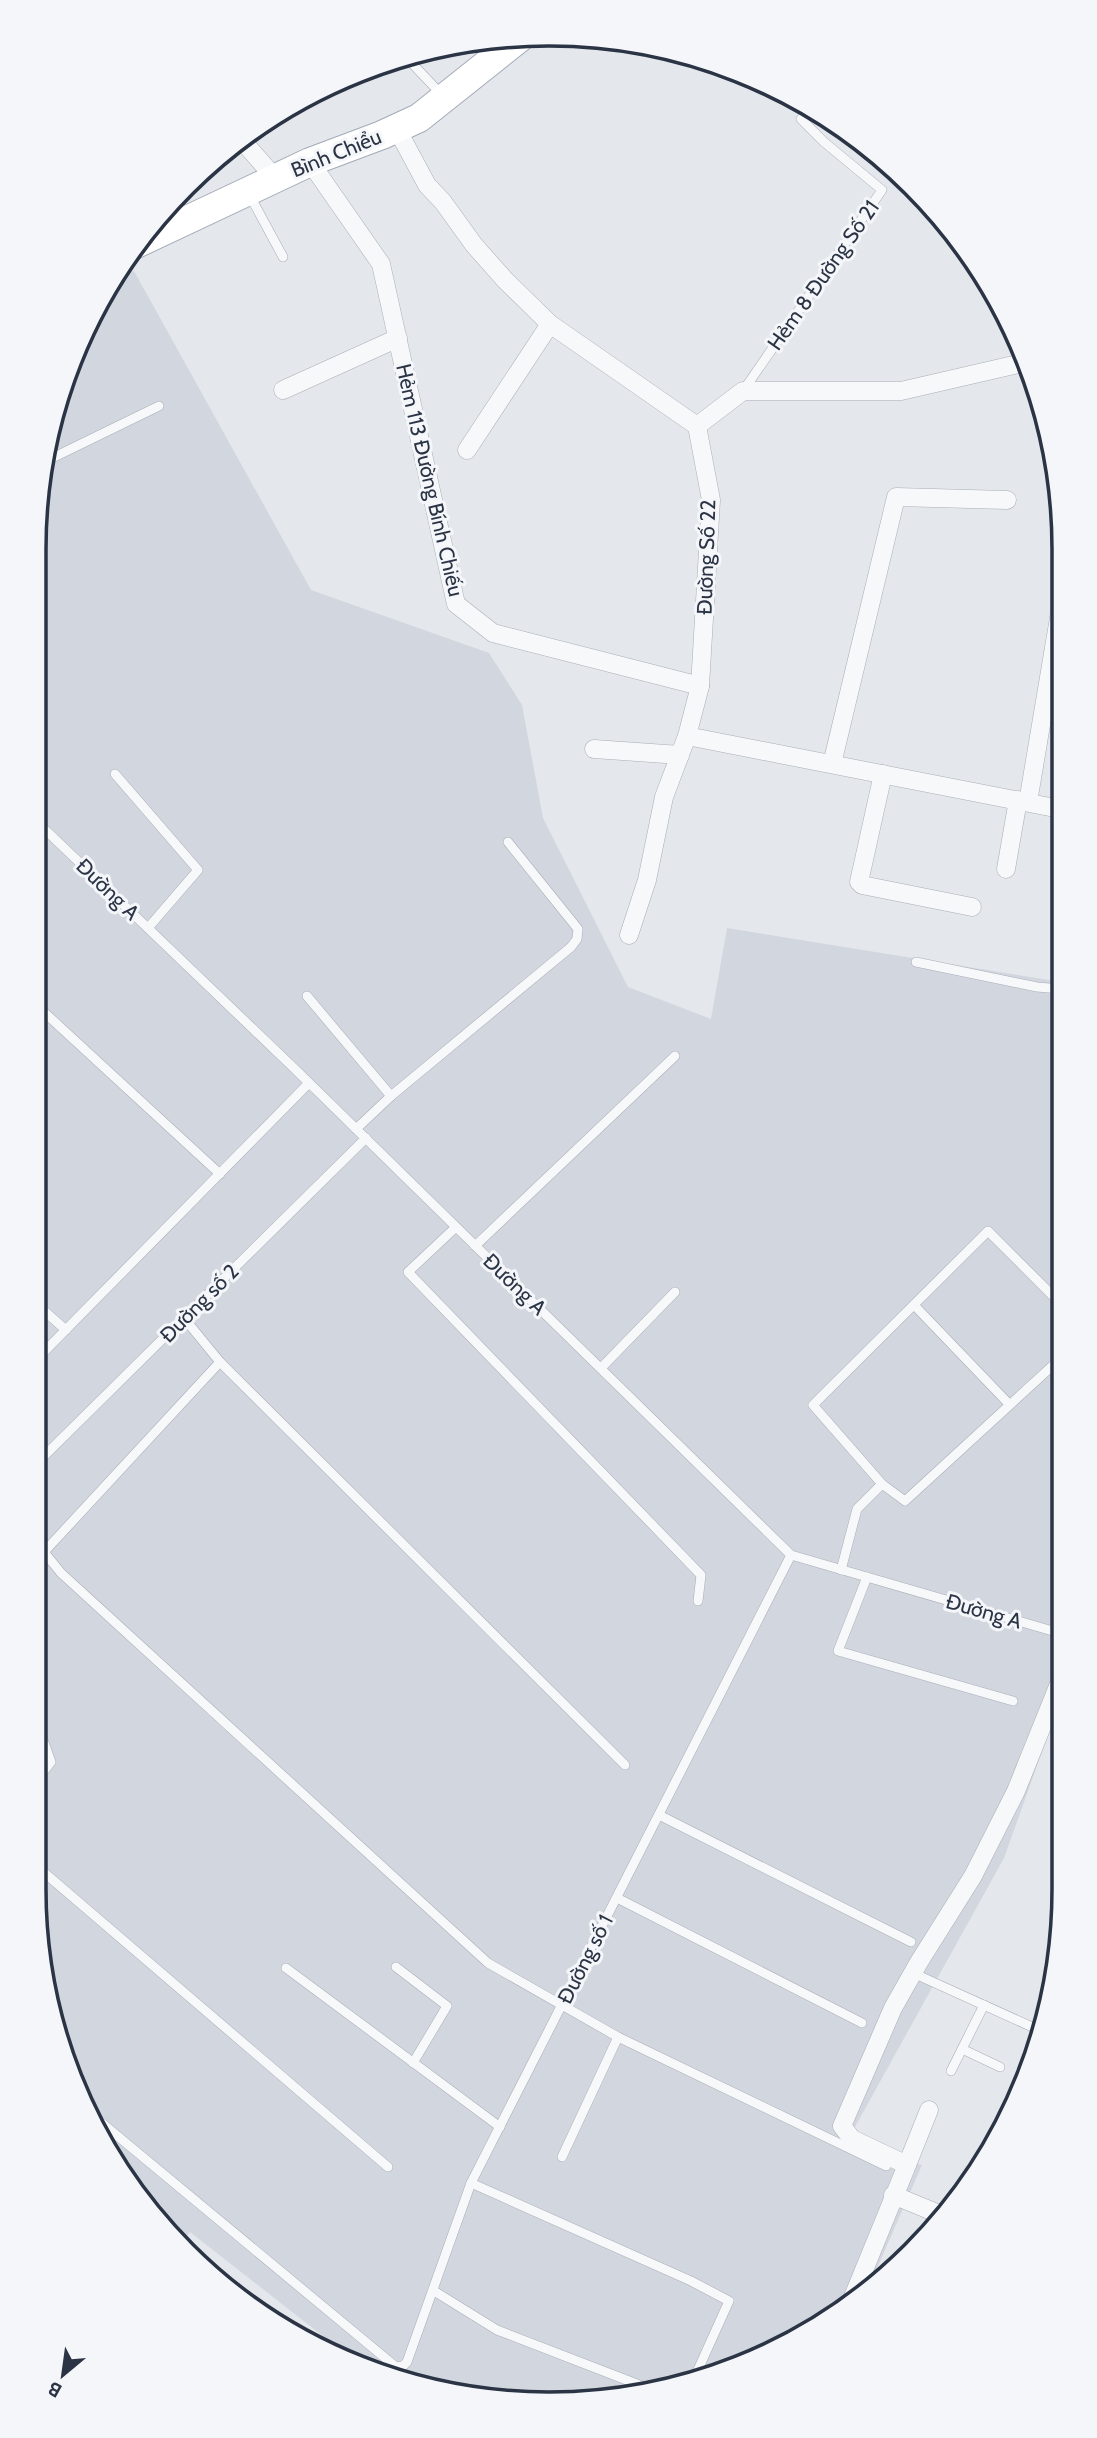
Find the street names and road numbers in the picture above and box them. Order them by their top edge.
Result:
street label: Bình Chiểu [287,124,385,182]
street label: Hẻm 8 Đường Số 21 [762,195,884,355]
street label: Hẻm 113 Đường Bính Chiếu [391,361,469,599]
street label: Đường Số 22 [691,499,721,615]
street label: Đường A [71,853,145,925]
street label: Đường A [478,1248,552,1320]
street label: Đường số 2 [155,1259,243,1347]
street label: Đường A [943,1588,1025,1634]
street label: Đường số 1 [552,1910,618,2008]

